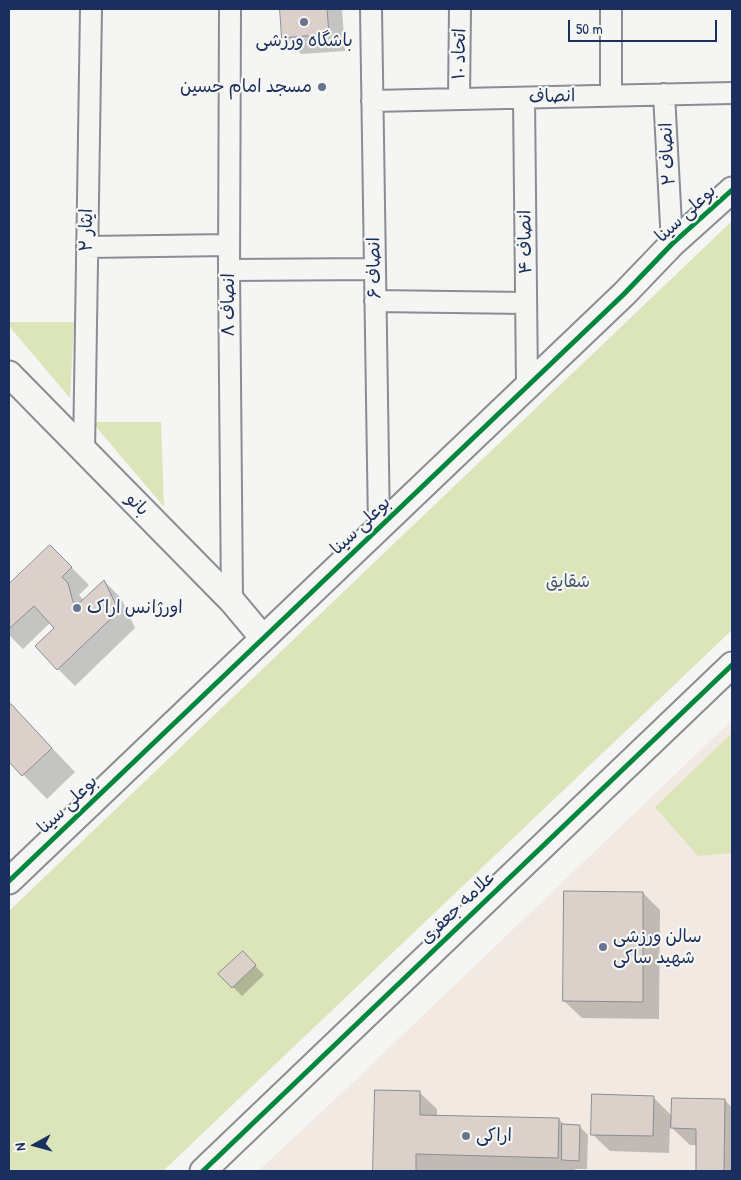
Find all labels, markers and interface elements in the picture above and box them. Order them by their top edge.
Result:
scale bar [571,10,720,42]
marker: باشگاه ورزشی [298,16,310,28]
text: 50 m [576,18,603,39]
street label: اتحاد ۱۰ [449,28,471,80]
place label: باشگاه ورزشی [255,30,353,52]
place label: مسجد امام حسین [180,76,312,98]
marker: مسجد امام حسین [316,81,328,93]
street label: انصاف [528,85,576,109]
street label: انصاف ۲ [656,122,680,186]
street label: بوعلی سینا [651,181,721,247]
street label: ایثار ۲ [76,208,98,252]
street label: انصاف ۴ [515,210,537,274]
street label: انصاف ۶ [364,237,386,299]
street label: انصاف ۸ [218,273,240,337]
street label: بانو [121,489,153,521]
street label: بوعلی سینا [327,492,395,560]
park label: شقایق [546,571,590,593]
place label: اورژانس اراک [87,597,183,619]
marker: اورژانس اراک [71,602,83,614]
street label: بوعلی سینا [34,771,102,839]
street label: علامه جعفری [416,867,500,949]
place label: سالن ورزشی شهید ساکی [613,926,702,969]
marker: سالن ورزشی شهید ساکی [597,941,609,953]
north arrow [10,1120,60,1170]
place label: اراکی [476,1125,512,1147]
marker: اراکی [460,1130,472,1142]
text: N [10,1142,29,1152]

